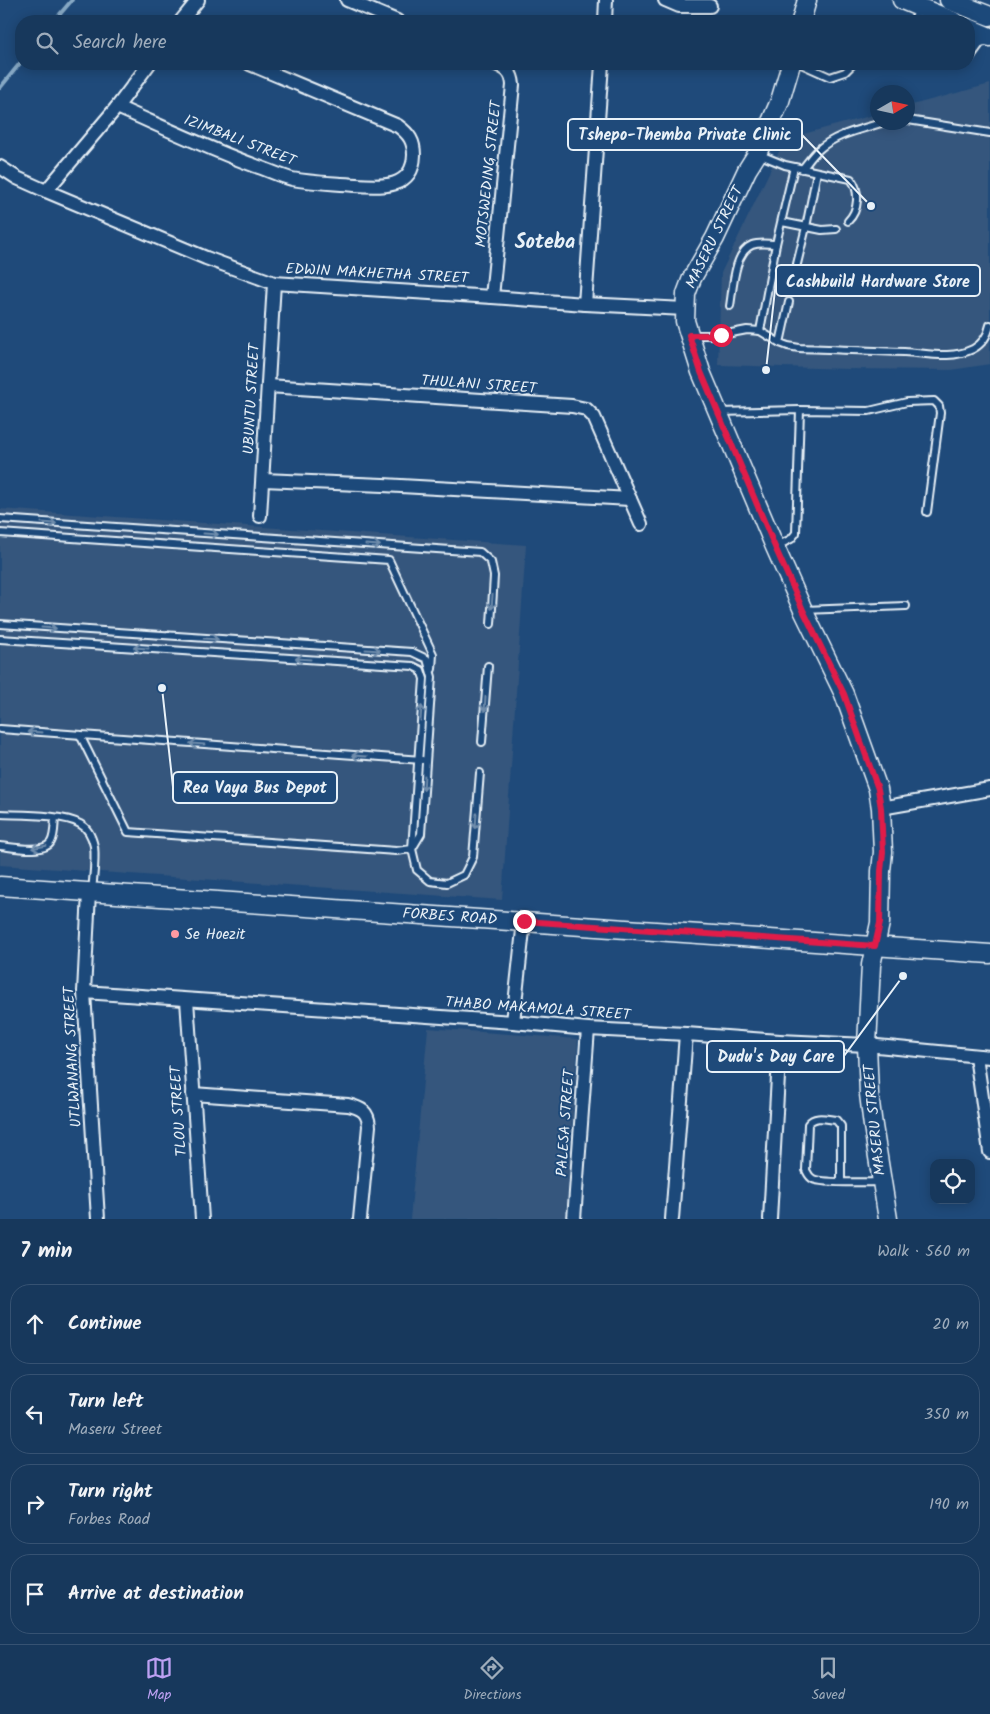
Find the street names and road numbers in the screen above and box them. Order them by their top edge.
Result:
street label: MOTSWEDING STREET [469,98,509,249]
street label: IZIMBALI STREET [180,109,301,174]
street label: MASERU STREET [680,180,751,293]
street label: EDWIN MAKHETHA STREET [285,257,471,291]
street label: UBUNTU STREET [237,341,267,455]
street label: THULANI STREET [420,369,539,401]
street label: FORBES ROAD [402,902,498,932]
street label: UTLWANANG STREET [57,984,89,1128]
street label: THABO MAKAMOLA STREET [445,991,633,1028]
street label: MASERU STREET [857,1061,893,1177]
street label: TLOU STREET [164,1063,194,1157]
street label: PALESA STREET [550,1067,582,1178]

